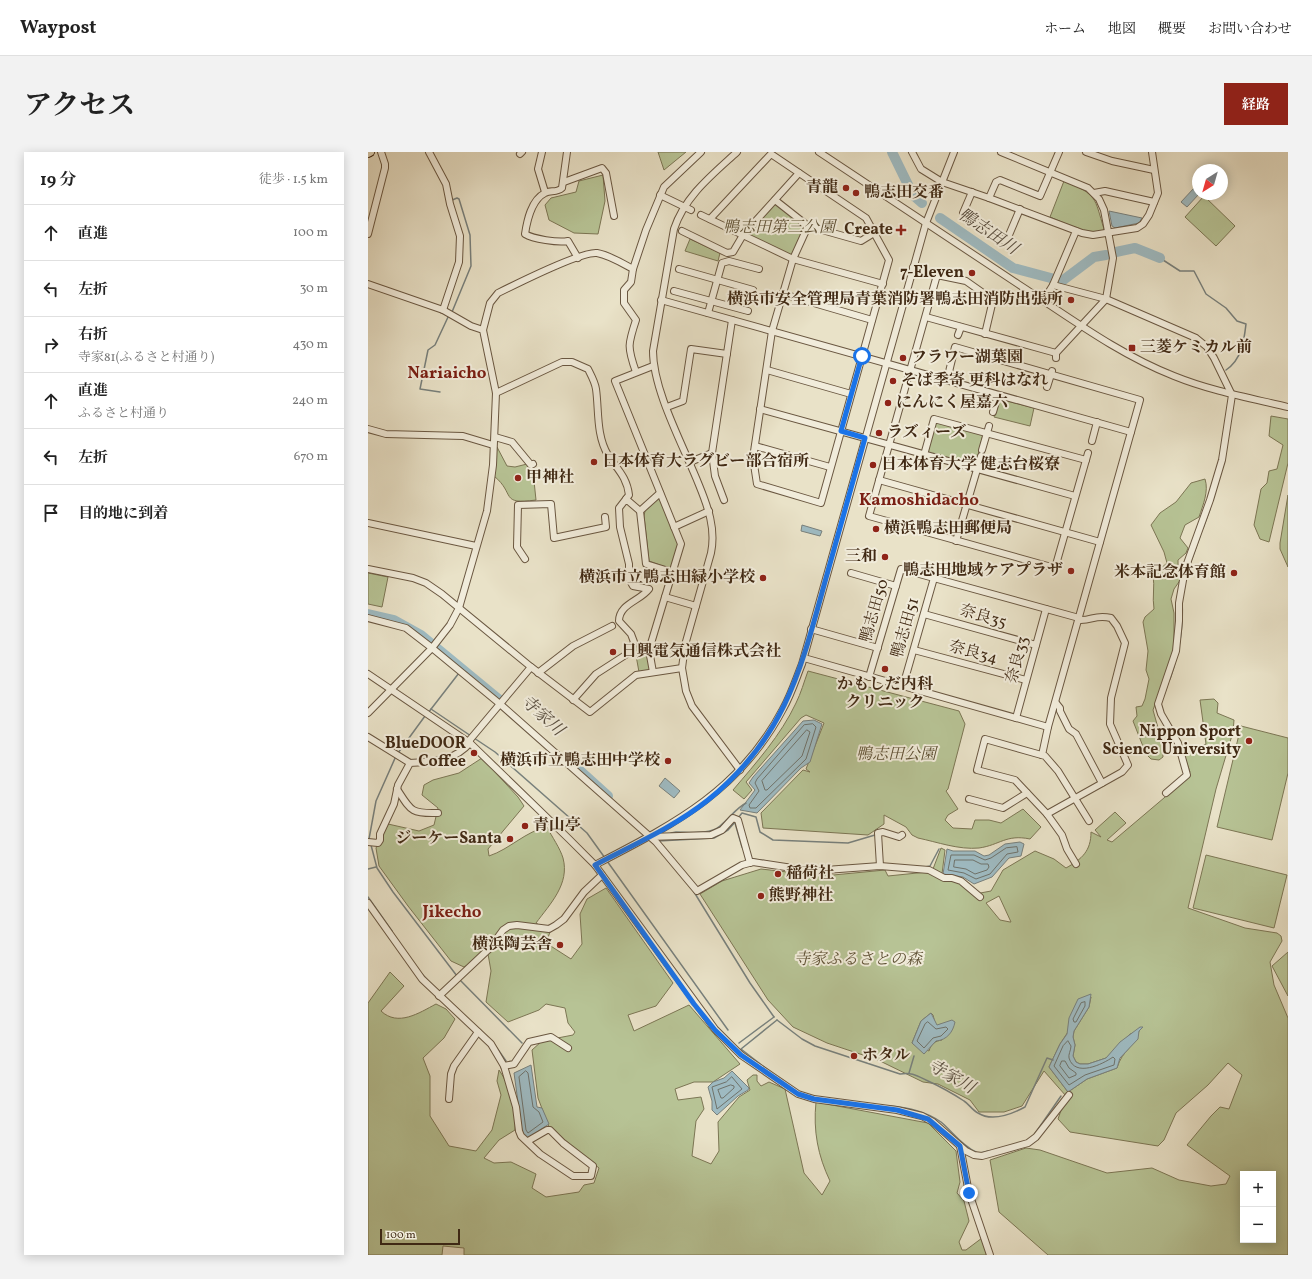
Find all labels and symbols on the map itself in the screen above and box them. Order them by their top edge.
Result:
north arrow [1192,164,1228,200]
place label: 青龍 [806,177,838,199]
place label: 鴨志田交番 [864,182,944,204]
marker: 青龍 [841,183,851,193]
marker: 鴨志田交番 [851,188,861,198]
water label: 鴨志田川 [953,203,1024,262]
park label: 鴨志田第三公園 [723,217,838,239]
place label: Create [844,219,893,241]
marker: Create [896,225,906,235]
place label: 7-Eleven [900,262,964,284]
marker: 7-Eleven [967,268,977,278]
place label: 横浜市安全管理局青葉消防署鴨志田消防出張所 [727,289,1063,311]
marker: 横浜市安全管理局青葉消防署鴨志田消防出張所 [1066,295,1076,305]
place label: 三菱ケミカル前 [1140,337,1252,359]
marker: 三菱ケミカル前 [1127,343,1137,353]
route start [853,347,871,365]
place label: フラワー湖葉園 [911,347,1023,369]
marker: フラワー湖葉園 [898,353,908,363]
district label: Nariaicho [408,362,487,385]
place label: そば季寄 更科はなれ [901,370,1048,392]
marker: そば季寄 更科はなれ [888,376,898,386]
place label: にんにく屋嘉六 [896,392,1008,414]
marker: にんにく屋嘉六 [883,398,893,408]
place label: ラズィーズ [887,422,966,444]
marker: ラズィーズ [874,428,884,438]
place label: 日本体育大ラグビー部合宿所 [602,451,809,473]
place label: 日本体育大学 健志台桜寮 [881,454,1060,476]
marker: 日本体育大ラグビー部合宿所 [589,457,599,467]
marker: 日本体育大学 健志台桜寮 [868,460,878,470]
place label: 甲神社 [526,467,574,489]
marker: 甲神社 [513,473,523,483]
district label: Kamoshidacho [859,489,979,512]
place label: 横浜鴨志田郵便局 [884,518,1012,540]
marker: 横浜鴨志田郵便局 [871,524,881,534]
place label: 三和 [845,546,877,568]
marker: 三和 [880,552,890,562]
place label: 鴨志田地域ケアプラザ [903,560,1063,582]
place label: 米本記念体育館 [1114,562,1226,584]
marker: 鴨志田地域ケアプラザ [1066,566,1076,576]
place label: 横浜市立鴨志田緑小学校 [579,567,756,589]
marker: 米本記念体育館 [1229,568,1239,578]
marker: 横浜市立鴨志田緑小学校 [758,573,768,583]
street label: 鴨志田50 [855,577,895,645]
street label: 鴨志田51 [887,595,925,661]
street label: 奈良35 [957,600,1009,634]
street label: 奈良33 [1001,634,1035,686]
street label: 奈良34 [946,636,1000,670]
place label: 日興電気通信株式会社 [621,641,781,663]
marker: 日興電気通信株式会社 [608,647,618,657]
marker: かもしだ内科 クリニック [880,664,890,674]
place label: かもしだ内科 クリニック [837,674,934,714]
water label: 寺家川 [515,690,570,743]
place label: Nippon Sport Science University [1102,721,1241,761]
place label: BlueDOOR Coffee [385,733,466,773]
marker: Nippon Sport Science University [1244,736,1254,746]
park label: 鴨志田公園 [856,744,939,766]
marker: BlueDOOR Coffee [469,748,479,758]
place label: 横浜市立鴨志田中学校 [500,750,661,772]
marker: 横浜市立鴨志田中学校 [663,756,673,766]
place label: 青山亭 [533,815,581,837]
marker: 青山亭 [520,821,530,831]
place label: ジーケーSanta [395,828,502,850]
marker: ジーケーSanta [505,834,515,844]
place label: 稲荷社 [786,863,834,885]
marker: 稲荷社 [773,869,783,879]
place label: 熊野神社 [769,885,833,907]
marker: 熊野神社 [756,891,766,901]
district label: Jikecho [421,901,482,924]
place label: 横浜陶芸舎 [472,934,552,956]
marker: 横浜陶芸舎 [555,940,565,950]
park label: 寺家ふるさとの森 [794,949,924,971]
place label: ホタル [862,1045,910,1067]
marker: ホタル [849,1051,859,1061]
water label: 寺家川 [923,1054,981,1101]
route end [960,1184,978,1202]
scale bar [380,1227,460,1246]

